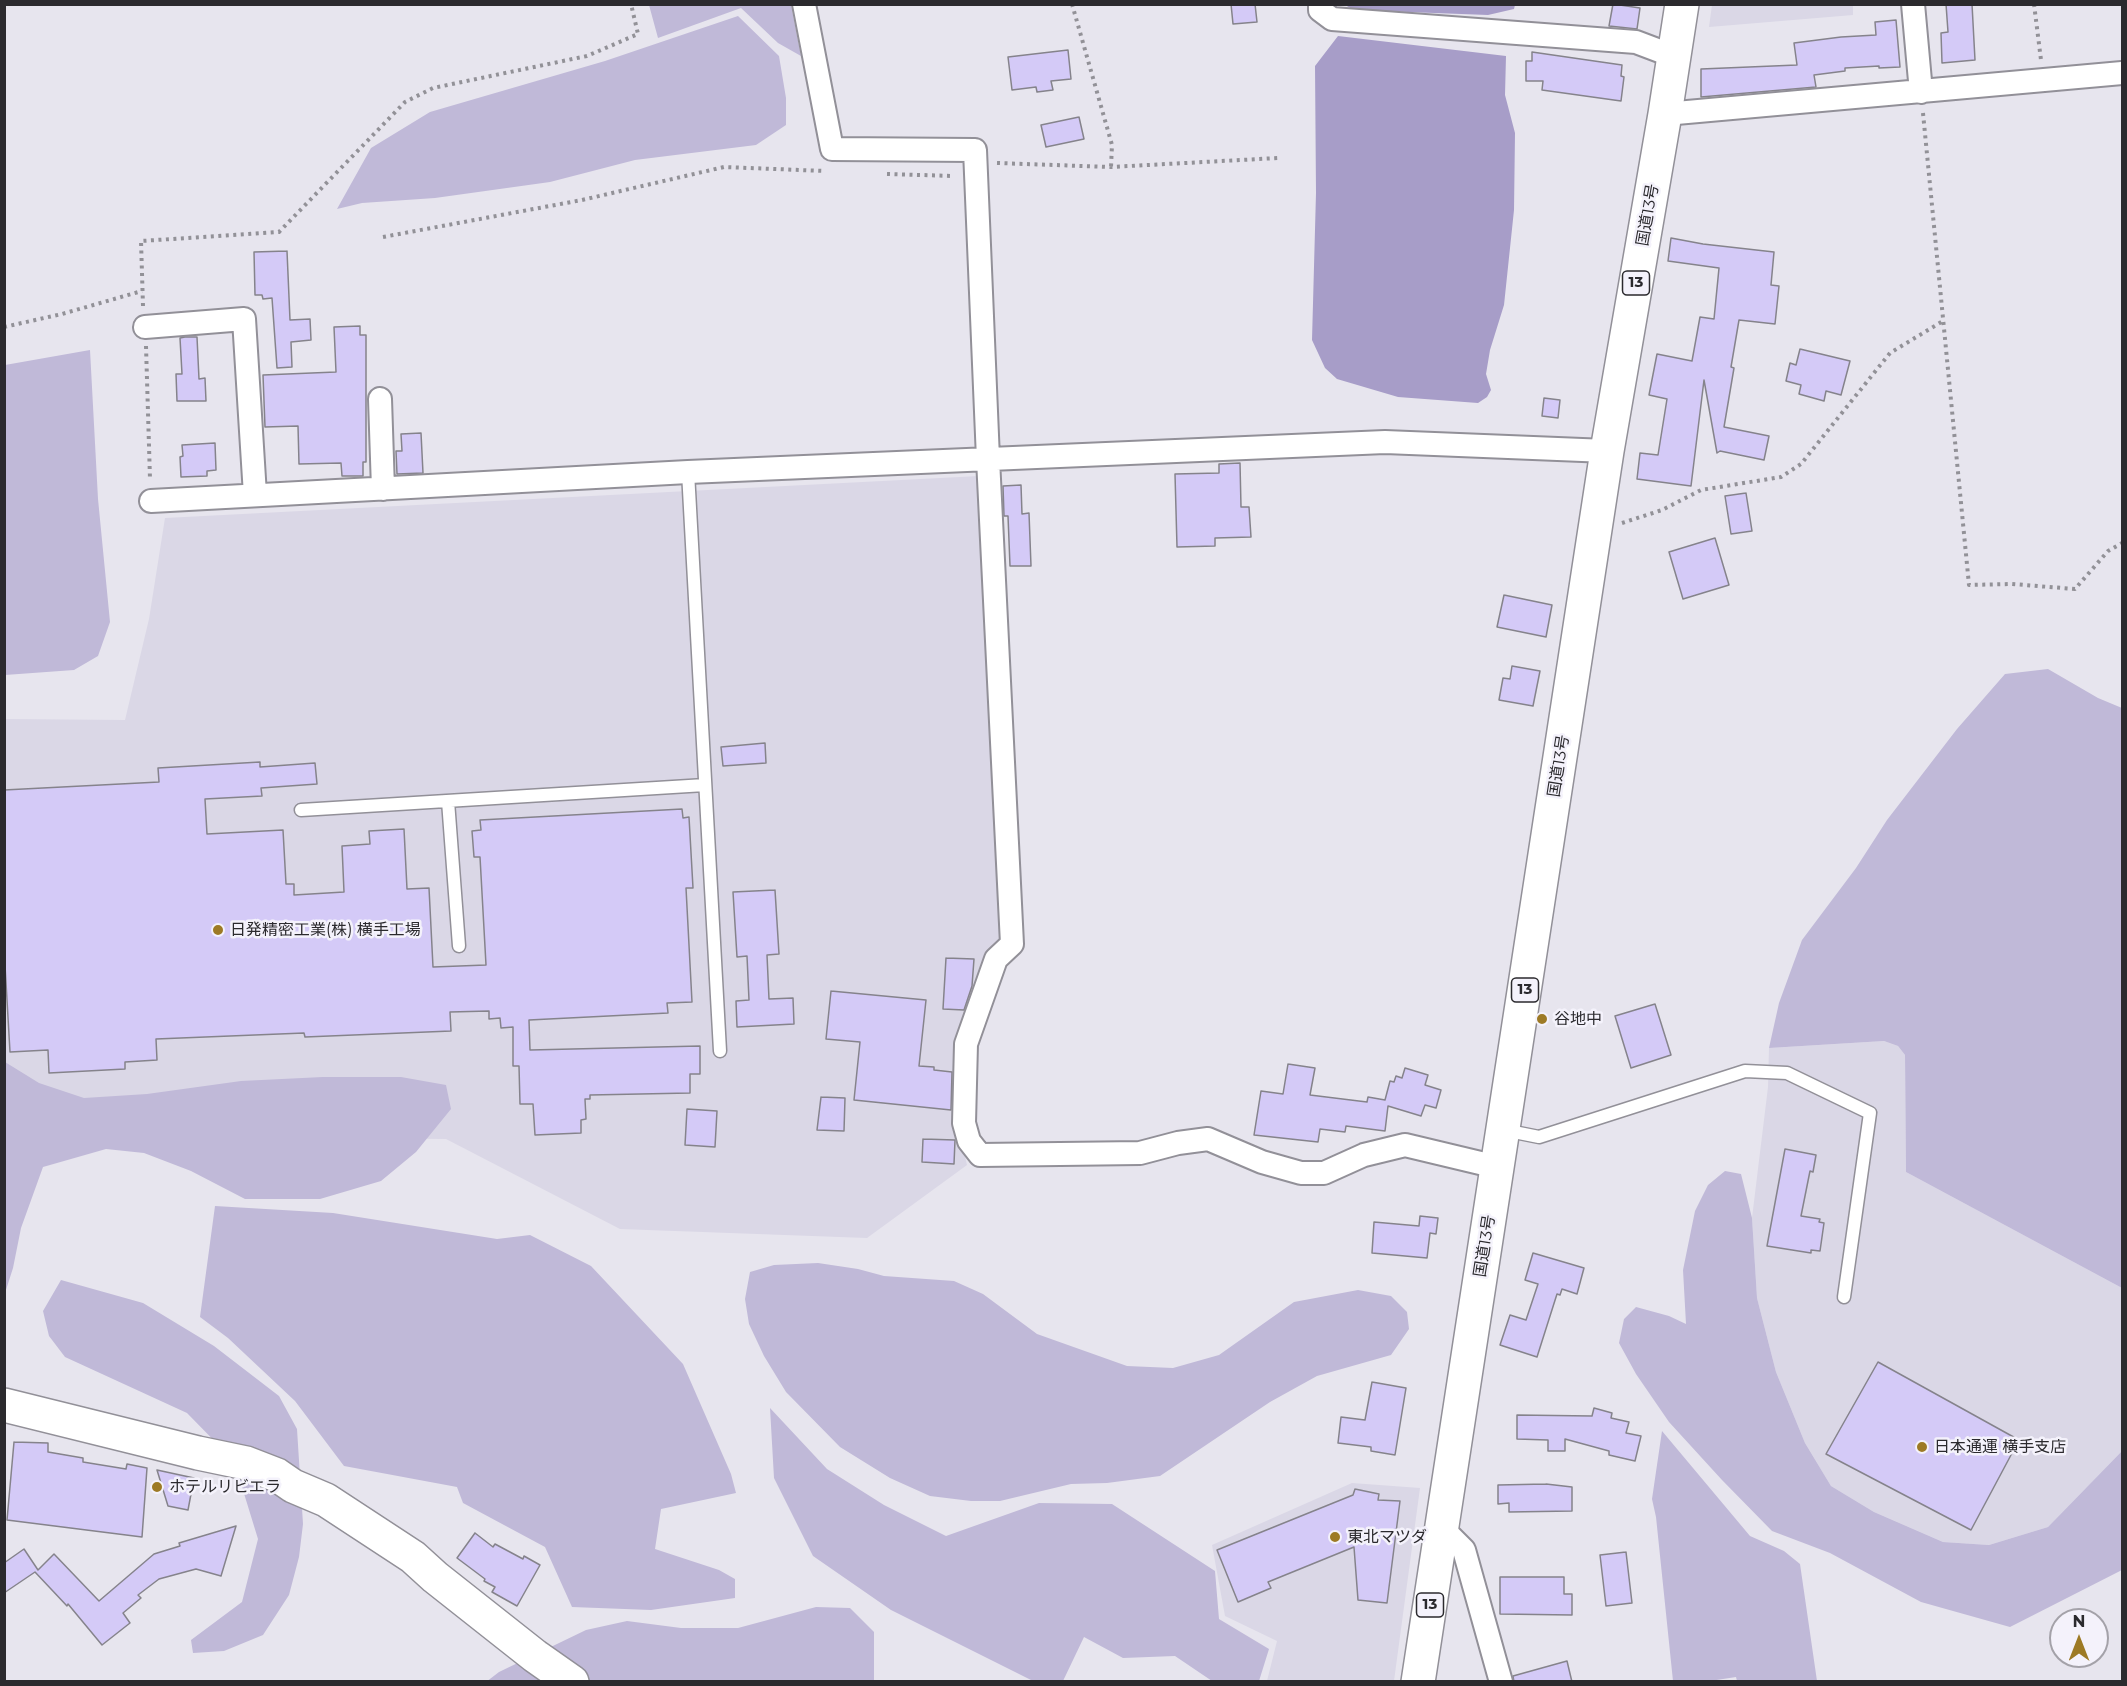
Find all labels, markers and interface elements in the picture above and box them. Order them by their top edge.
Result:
street label: 国道13号 [1633,182,1663,248]
road number: 13 [1622,271,1650,295]
street label: 国道13号 [1545,733,1573,799]
place label: 日発精密工業(株) 横手工場 [230,920,421,940]
marker: 日発精密工業(株) 横手工場 [211,923,225,937]
road number: 13 [1512,978,1538,1002]
place label: 谷地中 [1554,1009,1602,1029]
marker: 谷地中 [1535,1012,1549,1026]
street label: 国道13号 [1471,1213,1499,1279]
place label: 日本通運 横手支店 [1934,1437,2066,1457]
marker: 日本通運 横手支店 [1915,1440,1929,1454]
place label: ホテルリビエラ [169,1477,281,1497]
marker: ホテルリビエラ [150,1480,164,1494]
place label: 東北マツダ [1347,1527,1427,1547]
marker: 東北マツダ [1328,1530,1342,1544]
road number: 13 [1416,1593,1444,1617]
north arrow [2049,1608,2109,1668]
text: N [2073,1612,2085,1631]

